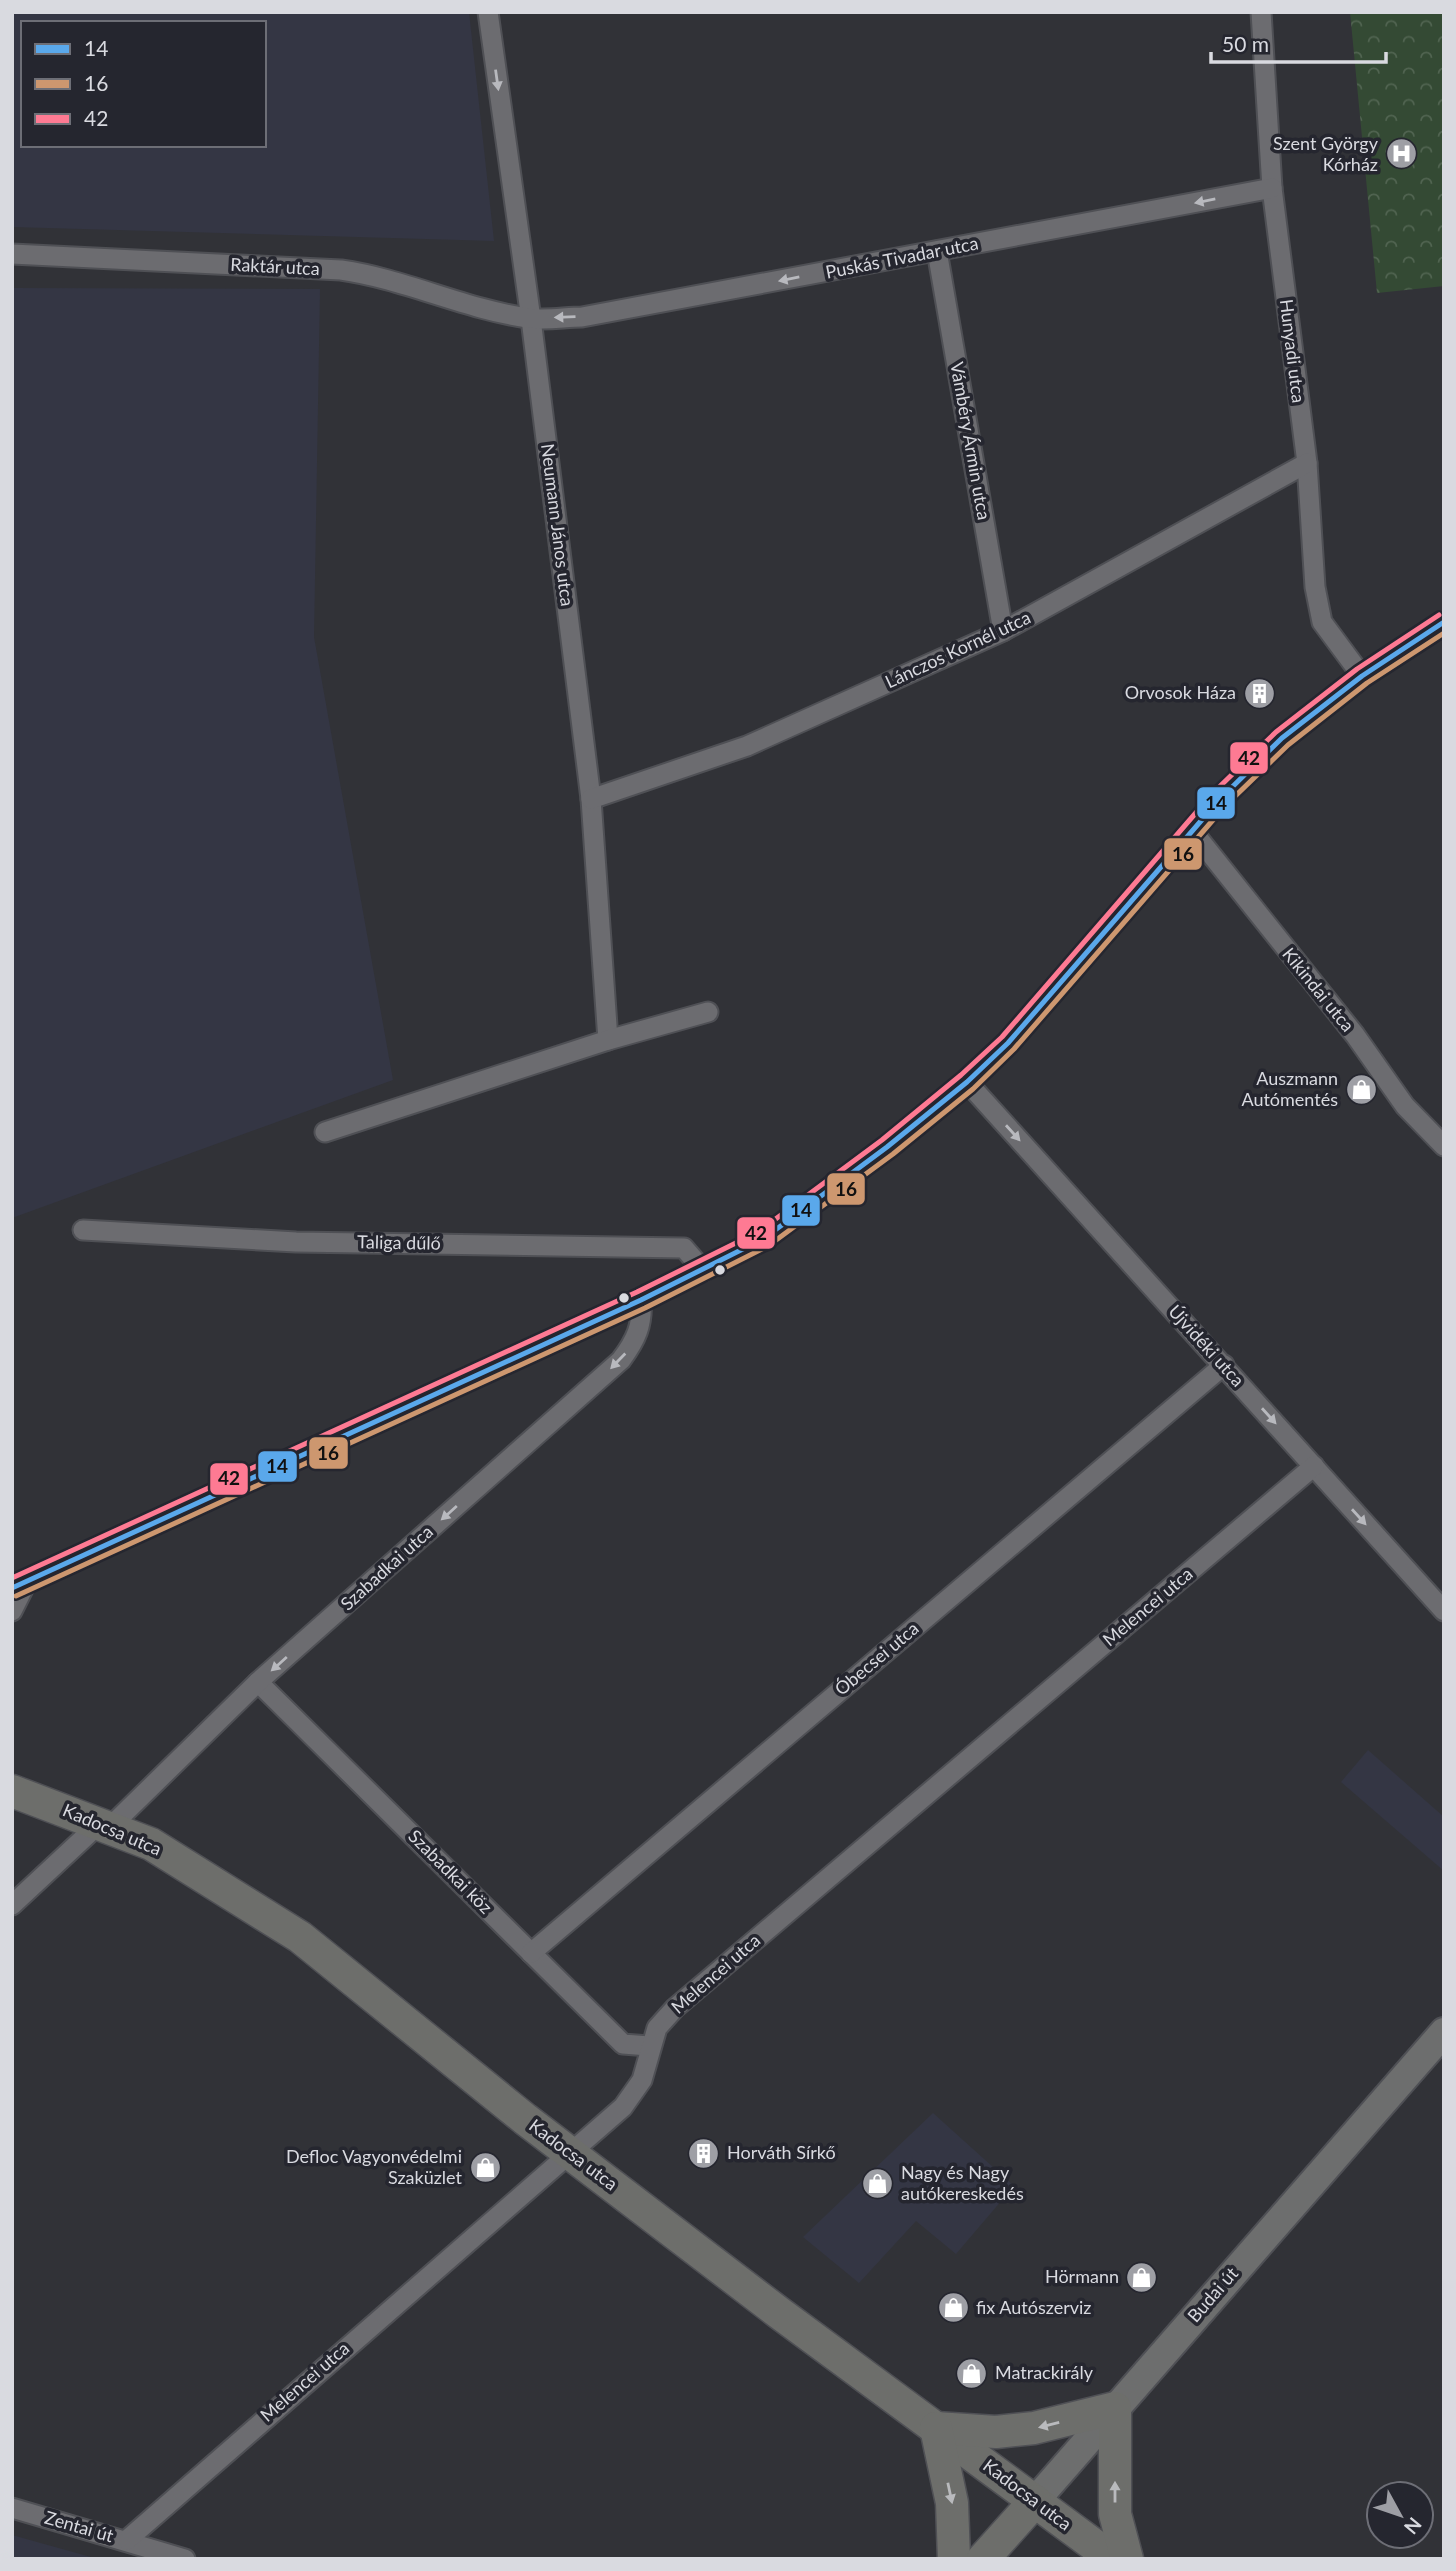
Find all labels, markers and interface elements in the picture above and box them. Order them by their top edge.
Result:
legend [21,21,266,147]
scale bar [1211,21,1386,65]
text: 50 m [1222,31,1269,56]
text: 14 [84,35,108,60]
one-way arrow [492,69,503,91]
text: 16 [84,70,108,95]
text: 42 [84,105,108,130]
place label: Szent György Kórház [1273,132,1379,175]
hospital icon: Szent György Kórház [1384,137,1418,171]
one-way arrow [1194,195,1216,206]
street label: Puskás Tivadar utca [824,231,980,283]
street label: Raktár utca [230,253,320,279]
one-way arrow [778,274,800,285]
street label: Hunyadi utca [1276,298,1310,404]
one-way arrow [554,312,576,323]
street label: Vámbéry Ármin utca [946,360,996,522]
street label: Neumann János utca [537,442,579,607]
street label: Lánczos Kornél utca [881,606,1034,692]
building icon: Orvosok Háza [1242,676,1276,710]
place label: Orvosok Háza [1125,681,1236,703]
line badge: 42 [1229,741,1269,775]
text: 42 [1238,746,1260,769]
line badge: 14 [1196,786,1236,820]
text: 14 [1205,791,1227,814]
line badge: 16 [1163,837,1203,871]
text: 16 [1172,842,1194,865]
street label: Kikindai utca [1278,943,1359,1036]
place label: Auszmann Autómentés [1241,1067,1338,1110]
shop icon: Auszmann Autómentés [1344,1072,1378,1106]
one-way arrow [1005,1124,1020,1141]
line badge: 16 [826,1172,866,1206]
text: 16 [835,1177,857,1200]
line badge: 14 [781,1194,821,1227]
text: 14 [790,1198,812,1221]
line badge: 42 [736,1216,776,1250]
text: 42 [745,1221,767,1244]
street label: Taliga dűlő [357,1230,441,1254]
unlabelled marker [713,1263,727,1277]
unlabelled marker [617,1291,631,1305]
street label: Újvidéki utca [1164,1300,1249,1391]
one-way arrow [611,1352,627,1369]
one-way arrow [1261,1407,1277,1425]
line badge: 16 [308,1436,349,1470]
text: 16 [317,1441,339,1464]
line badge: 14 [257,1450,298,1483]
text: 14 [266,1454,288,1477]
line badge: 42 [209,1462,249,1496]
text: 42 [218,1466,240,1489]
one-way arrow [441,1504,458,1520]
one-way arrow [1351,1508,1367,1525]
street label: Szabadkai utca [336,1520,437,1614]
street label: Melencei utca [1098,1562,1197,1650]
street label: Óbecsei utca [830,1617,923,1700]
one-way arrow [270,1656,287,1671]
street label: Kadocsa utca [60,1798,165,1860]
street label: Szabadkai köz [404,1825,497,1918]
street label: Melencei utca [666,1929,764,2018]
street label: Kadocsa utca [525,2114,622,2195]
building icon: Horváth Sírkő [687,2136,721,2170]
place label: Horváth Sírkő [727,2141,836,2163]
place label: Defloc Vagyonvédelmi Szaküzlet [286,2145,463,2188]
shop icon: Defloc Vagyonvédelmi Szaküzlet [468,2150,502,2184]
place label: Nagy és Nagy autókereskedés [901,2161,1024,2204]
shop icon: Nagy és Nagy autókereskedés [861,2166,895,2200]
shop icon: Hörmann [1125,2260,1159,2294]
street label: Budai út [1182,2262,1243,2326]
place label: Hörmann [1045,2265,1119,2287]
shop icon: fix Autószerviz [936,2291,970,2325]
place label: fix Autószerviz [976,2296,1091,2318]
street label: Melencei utca [255,2337,353,2426]
shop icon: Matrackirály [955,2356,989,2390]
place label: Matrackirály [995,2361,1094,2383]
one-way arrow [1038,2420,1060,2431]
street label: Kadocsa utca [979,2454,1076,2535]
north arrow [1365,2480,1435,2550]
one-way arrow [1109,2481,1121,2503]
one-way arrow [944,2482,955,2504]
street label: Zentai út [42,2506,117,2546]
text: N [1400,2513,1427,2539]

